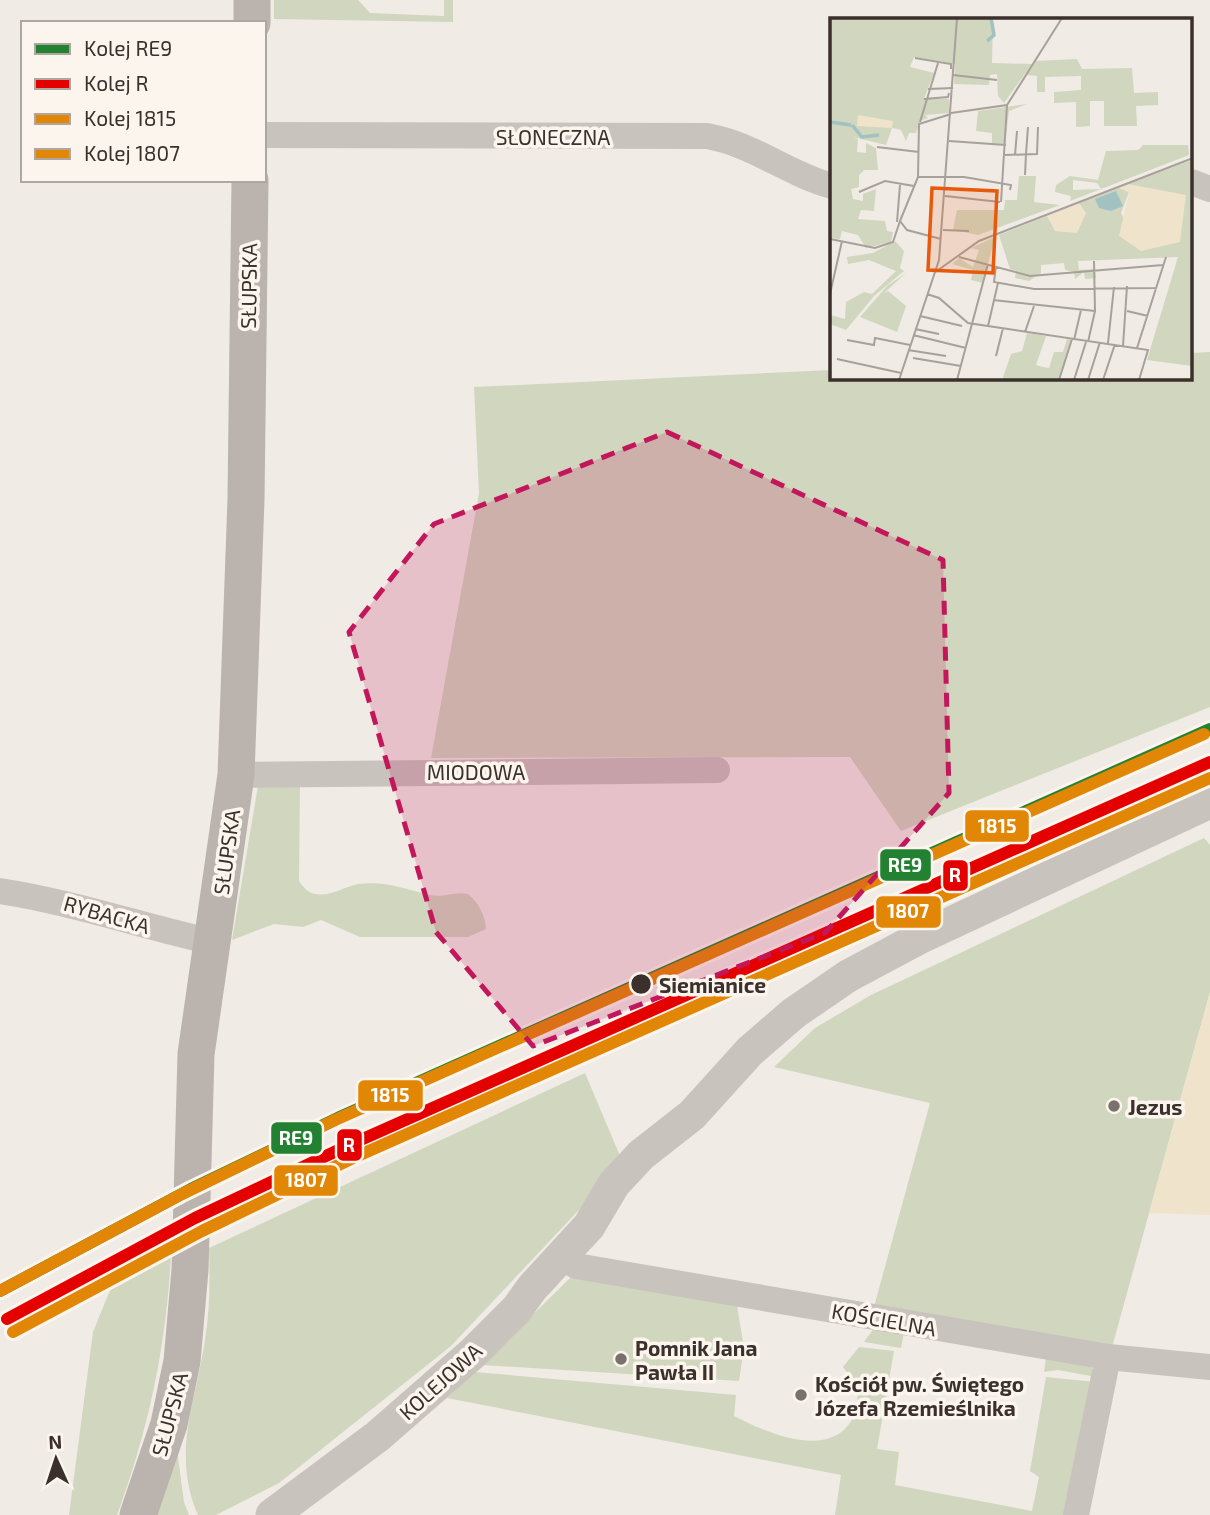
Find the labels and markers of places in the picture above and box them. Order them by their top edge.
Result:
marker: Siemianice [629,972,653,996]
place label: Siemianice [659,972,766,997]
place label: Jezus [1128,1094,1182,1119]
marker: Jezus [1106,1098,1122,1114]
place label: Pomnik Jana Pawła II [635,1335,757,1384]
marker: Pomnik Jana Pawła II [613,1351,629,1367]
place label: Kościół pw. Świętego Józefa Rzemieślnika [815,1371,1024,1420]
marker: Kościół pw. Świętego Józefa Rzemieślnika [793,1387,809,1403]

